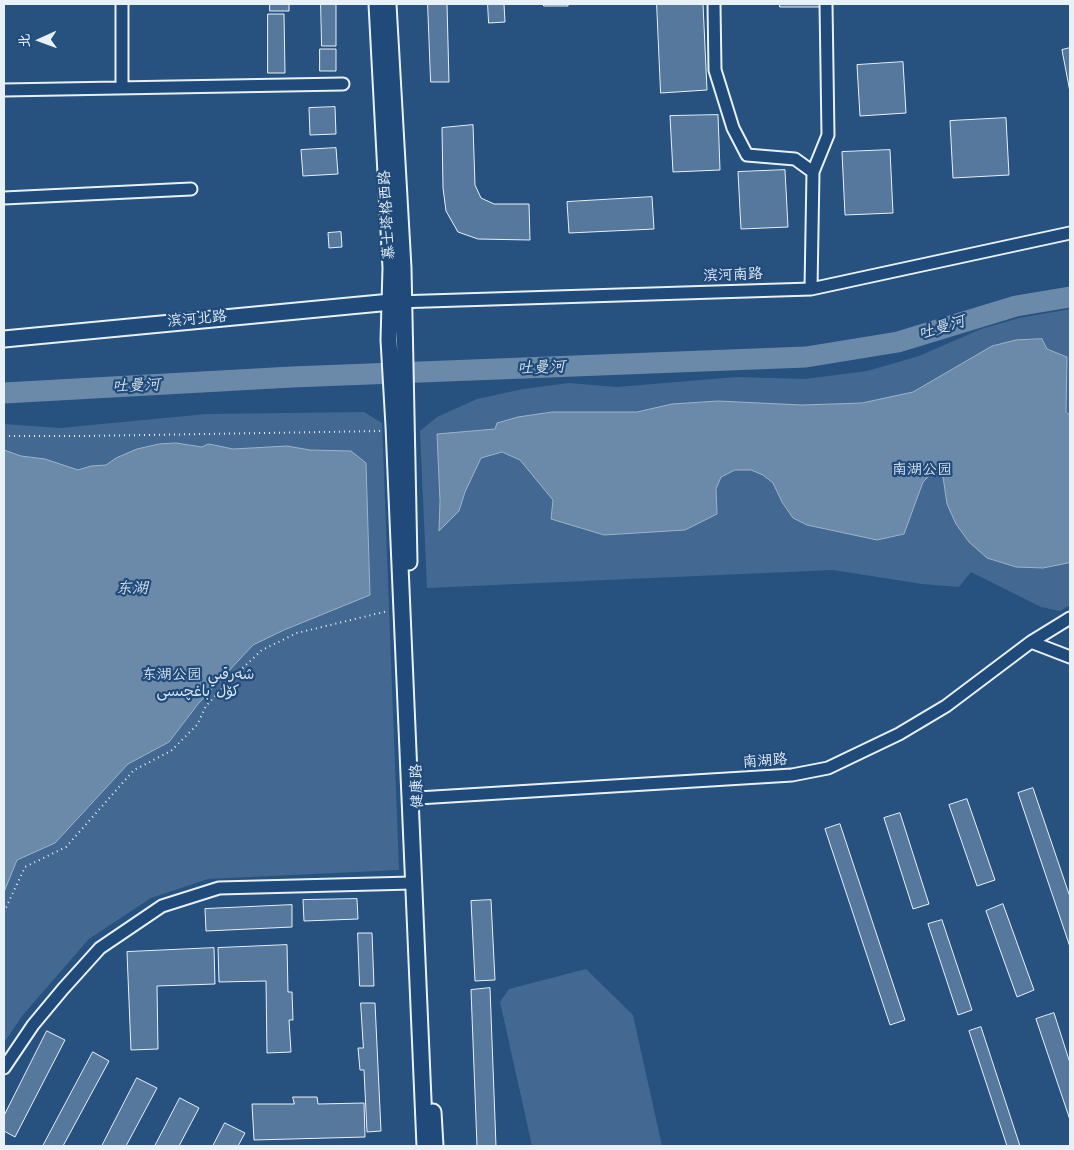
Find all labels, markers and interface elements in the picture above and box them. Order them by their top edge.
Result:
north arrow [15,15,65,65]
text: 北 [15,33,35,48]
street label: 慕士塔格西路 [377,170,399,260]
street label: 滨河南路 [703,266,763,286]
street label: 滨河北路 [166,308,228,332]
water label: 吐曼河 [916,313,968,345]
water label: 吐曼河 [517,358,565,380]
water label: 吐曼河 [112,376,160,398]
park label: 南湖公园 [892,462,952,480]
water label: 东湖 [116,580,148,600]
park label: 东湖公园 شەرقىي كۆل باغچىسى [142,667,254,702]
street label: 南湖路 [742,751,788,773]
street label: 健康路 [408,763,428,809]

